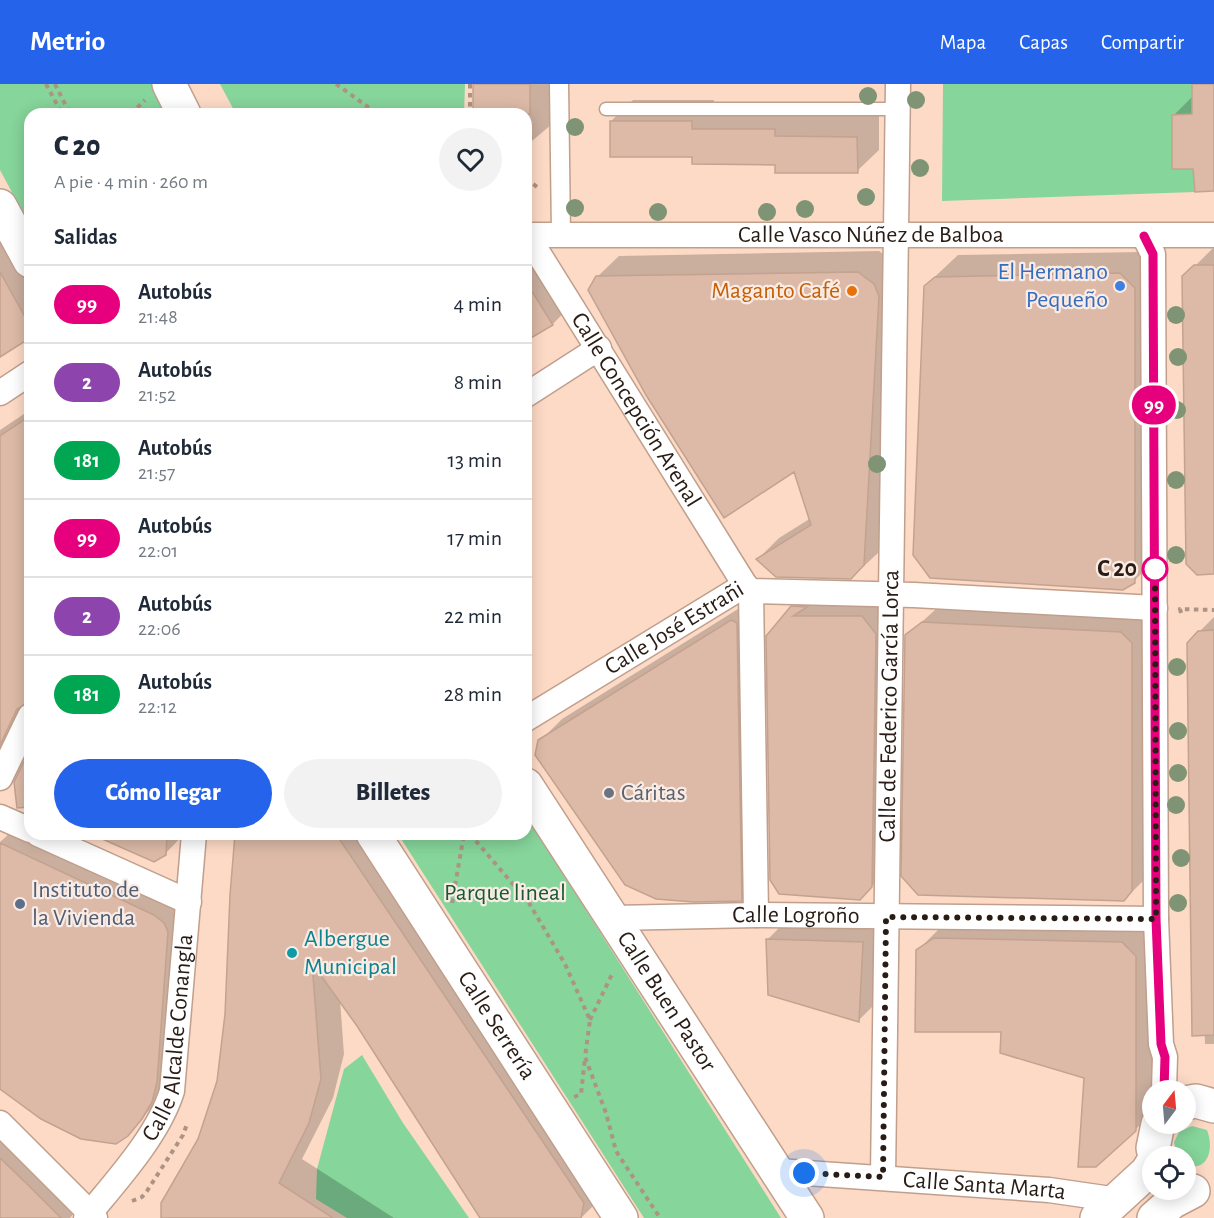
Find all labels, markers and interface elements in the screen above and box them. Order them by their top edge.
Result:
text: Metrio [30,28,105,56]
text: Mapa [940,32,986,53]
text: Capas [1019,32,1068,53]
text: Compartir [1101,32,1184,53]
button: heart [439,128,502,191]
text: C 20 [54,133,100,161]
text: A pie · 4 min · 260 m [54,172,208,192]
street label: Calle Vasco Núñez de Balboa [738,223,1004,247]
text: Salidas [54,226,117,248]
place label: El Hermano Pequeño [998,260,1108,312]
place label: Maganto Café [711,279,840,303]
marker: El Hermano Pequeño [1113,279,1127,293]
text: Autobús [138,281,212,303]
marker: Maganto Café [845,284,859,298]
text: 4 min [454,293,502,315]
text: 99 [77,294,97,315]
text: 21:48 [138,307,178,327]
street label: Calle Concepción Arenal [567,309,705,511]
text: Autobús [138,359,212,381]
text: 8 min [454,371,502,393]
text: 2 [82,372,92,393]
text: 21:52 [138,385,176,405]
line badge: 99 [1127,386,1181,424]
text: 99 [1144,395,1164,416]
text: Autobús [138,437,212,459]
text: 13 min [447,449,502,471]
text: 181 [74,450,100,471]
text: 21:57 [138,463,175,483]
text: Autobús [138,515,212,537]
text: 17 min [447,527,502,549]
text: 99 [77,528,97,549]
text: 22:01 [138,541,178,561]
marker: C 20 [1142,556,1168,582]
place label: C 20 [1097,557,1137,581]
street label: Calle de Federico García Lorca [876,570,903,843]
street label: Calle José Estrañi [601,577,748,680]
text: Autobús [138,593,212,615]
text: 22 min [444,605,502,627]
text: 2 [82,606,92,627]
text: 22:06 [138,619,181,639]
text: Autobús [138,671,212,693]
text: 28 min [444,683,502,705]
text: 181 [74,684,100,705]
text: 22:12 [138,697,177,717]
button: Cómo llegar [54,759,272,828]
button: Billetes [284,759,502,828]
place label: Cáritas [621,781,686,805]
marker: Cáritas [602,786,616,800]
place label: Instituto de la Vivienda [32,878,139,930]
park label: Parque lineal [444,881,566,905]
marker: Instituto de la Vivienda [13,897,27,911]
street label: Calle Logroño [732,903,860,928]
place label: Albergue Municipal [304,927,397,979]
street label: Calle Buen Pastor [612,927,721,1076]
street label: Calle Alcalde Conangla [138,933,197,1146]
marker: Albergue Municipal [285,946,299,960]
street label: Calle Serrería [453,967,540,1084]
north arrow [1142,1080,1196,1134]
map controls [1142,1080,1196,1200]
button: locate [1142,1146,1196,1200]
your location [789,1158,819,1188]
street label: Calle Santa Marta [902,1168,1068,1204]

